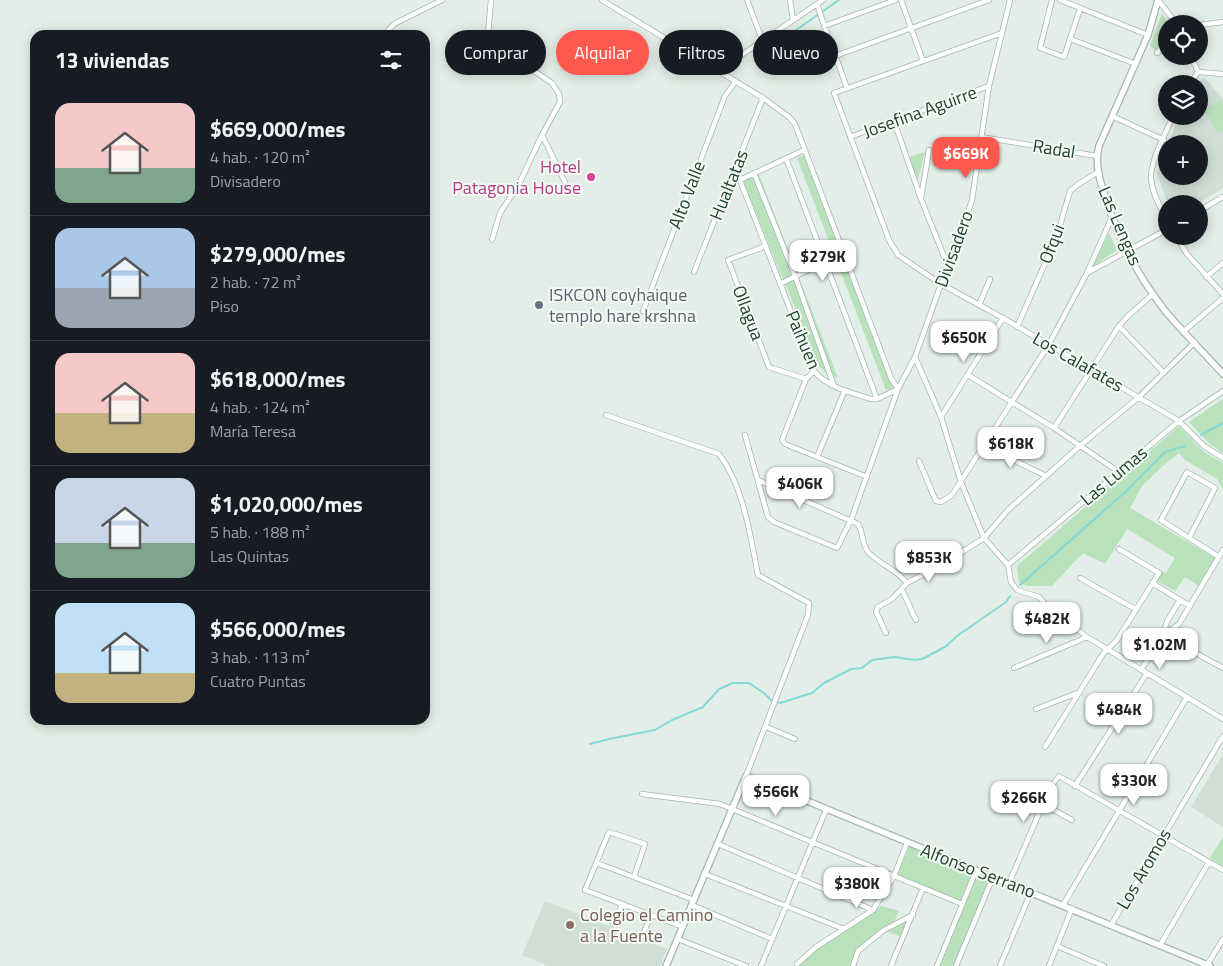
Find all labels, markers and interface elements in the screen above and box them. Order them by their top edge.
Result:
map controls [1158,15,1208,245]
button: locate [1158,15,1208,65]
chip: Comprar [445,30,546,75]
chip: Alquilar [556,30,649,75]
chip: Filtros [659,30,743,75]
chip: Nuevo [753,30,838,75]
text: 13 viviendas [55,44,169,76]
icon: filters [377,46,405,74]
button: layers [1158,75,1208,125]
street label: Josefina Aguirre [859,78,981,145]
text: $669,000/mes [210,113,345,145]
icon: home [95,123,155,183]
street label: Radal [1031,132,1077,165]
button: + [1158,135,1208,185]
pin: $669K [931,136,1001,179]
text: $669K [943,141,989,165]
text: 4 hab. · 120 m² [210,145,310,169]
street label: Hualtatas [702,145,755,224]
place label: Hotel Patagonia House [452,153,581,201]
street label: Alto Valle [661,157,712,233]
text: Divisadero [210,169,281,193]
marker: Hotel Patagonia House [585,171,597,183]
street label: Las Lengas [1092,182,1149,270]
button: − [1158,195,1208,245]
street label: Divisadero [927,207,980,291]
street label: Ofqui [1032,220,1071,268]
text: $279,000/mes [210,238,345,270]
pin: $279K [788,240,858,282]
text: $279K [800,244,846,268]
icon: home [95,248,155,308]
text: 2 hab. · 72 m² [210,270,301,294]
place label: ISKCON coyhaique templo hare krshna [549,281,696,329]
street label: Ollagua [726,281,771,344]
text: Piso [210,294,239,318]
marker: ISKCON coyhaique templo hare krshna [533,299,545,311]
street label: Paihuen [779,306,828,373]
pin: $650K [929,320,999,363]
text: $650K [941,325,987,349]
street label: Los Calafates [1028,325,1129,399]
text: $618,000/mes [210,363,345,395]
icon: home [95,373,155,433]
text: 4 hab. · 124 m² [210,395,310,419]
text: María Teresa [210,419,296,443]
pin: $618K [976,426,1046,469]
text: $618K [988,431,1034,455]
street label: Las Lumas [1074,439,1153,512]
pin: $406K [765,466,835,509]
text: $406K [777,471,823,495]
text: $1,020,000/mes [210,488,363,520]
icon: home [95,498,155,558]
text: 5 hab. · 188 m² [210,520,310,544]
pin: $853K [894,540,964,583]
text: Las Quintas [210,544,289,568]
text: $853K [906,545,952,569]
pin: $482K [1012,602,1082,644]
text: $482K [1024,606,1070,630]
text: $566,000/mes [210,613,345,645]
icon: home [95,623,155,683]
pin: $1.02M [1119,628,1201,670]
text: $1.02M [1133,632,1187,656]
text: 3 hab. · 113 m² [210,645,310,669]
text: Cuatro Puntas [210,669,306,693]
pin: $484K [1084,692,1154,735]
text: $484K [1096,697,1142,721]
pin: $330K [1099,764,1169,806]
text: $330K [1111,768,1157,792]
pin: $566K [741,774,811,817]
text: $566K [753,779,799,803]
pin: $266K [989,780,1059,823]
text: $266K [1001,785,1047,809]
street label: Los Aromos [1109,823,1178,914]
street label: Alfonso Serrano [917,836,1040,905]
pin: $380K [822,866,892,909]
text: $380K [834,871,880,895]
place label: Colegio el Camino a la Fuente [580,901,713,949]
marker: Colegio el Camino a la Fuente [564,919,576,931]

